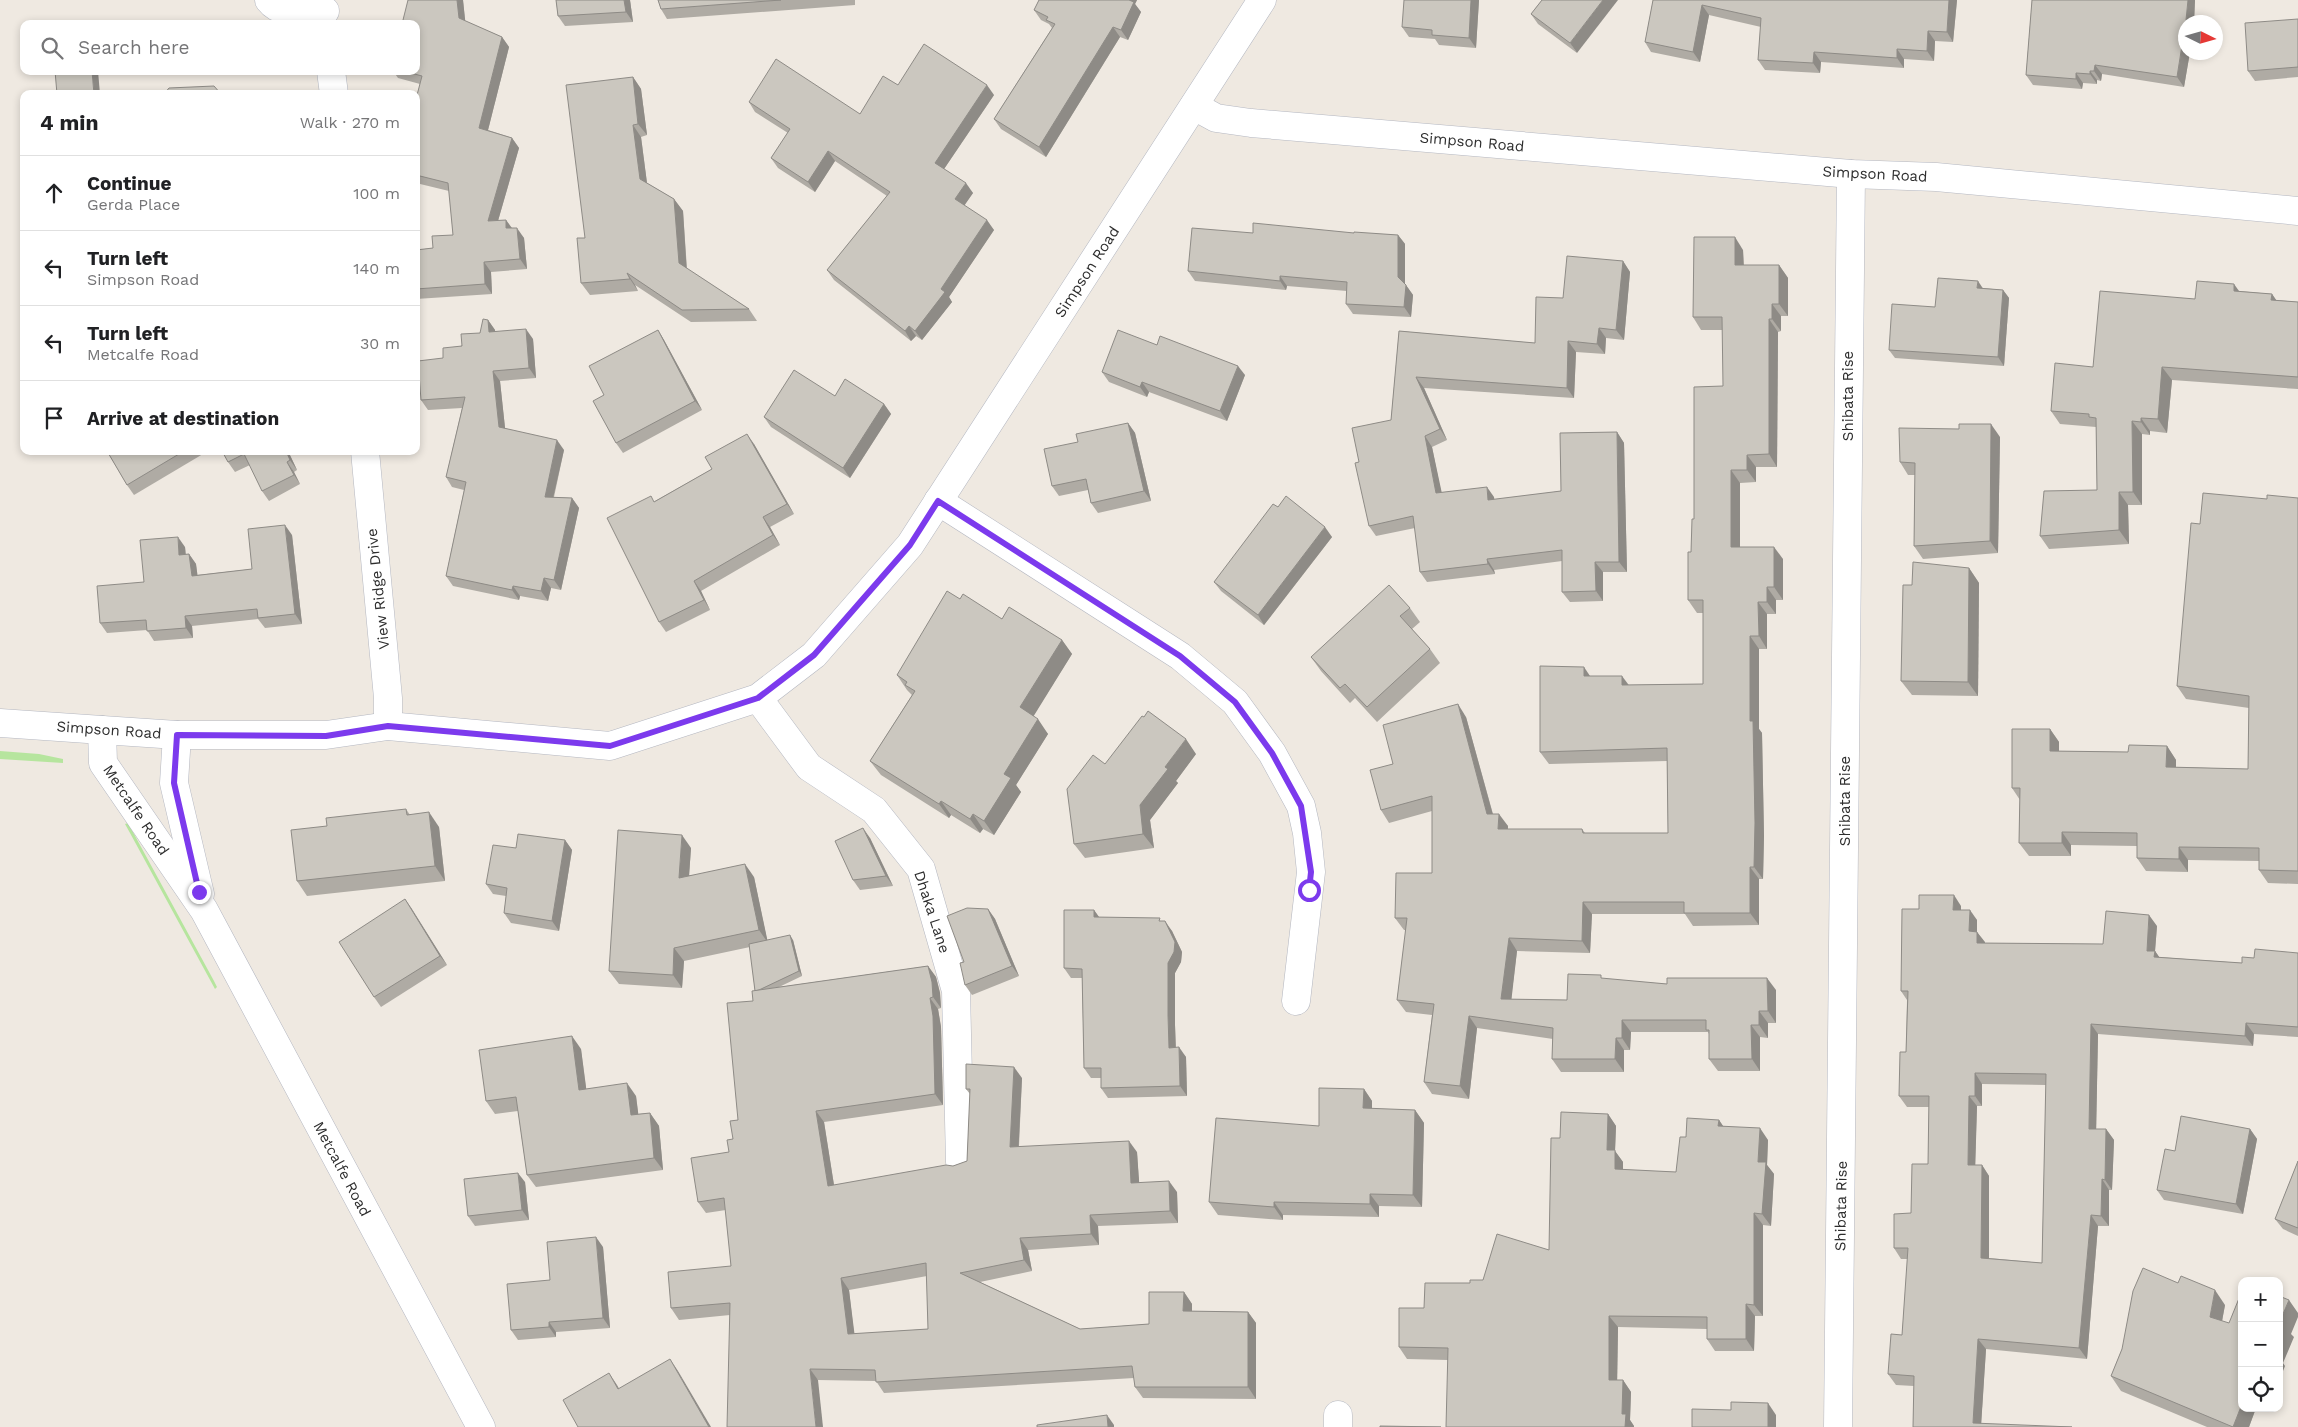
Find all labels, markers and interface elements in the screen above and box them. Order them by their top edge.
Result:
north arrow [2178,15,2223,60]
search box [20,20,420,75]
icon: search [38,34,66,62]
text: Search here [78,36,189,59]
text: 4 min [40,110,98,135]
text: Walk · 270 m [300,113,400,132]
street label: Simpson Road [1419,128,1525,156]
street label: Simpson Road [1822,162,1928,186]
text: Continue [87,172,171,195]
icon: ahead [40,179,68,207]
text: 100 m [353,184,400,203]
text: Gerda Place [87,195,180,214]
street label: Simpson Road [1051,223,1123,321]
text: Turn left [87,247,168,270]
icon: left [40,254,68,282]
text: 140 m [353,259,400,278]
text: Simpson Road [87,270,199,289]
text: Turn left [87,322,168,345]
icon: left [40,329,68,357]
text: 30 m [360,334,400,353]
text: Metcalfe Road [87,345,199,364]
street label: Shibata Rise [1839,351,1857,441]
icon: arrive [40,404,68,432]
text: Arrive at destination [87,407,279,430]
street label: View Ridge Drive [363,527,393,651]
street label: Simpson Road [56,717,162,743]
street label: Shibata Rise [1836,756,1854,846]
street label: Metcalfe Road [99,761,173,859]
street label: Dhaka Lane [910,869,954,955]
route start [1298,879,1321,902]
route end [188,881,211,904]
street label: Metcalfe Road [309,1118,375,1220]
street label: Shibata Rise [1831,1161,1851,1251]
map controls [2238,1277,2283,1412]
button: + [2238,1277,2283,1322]
button: − [2238,1322,2283,1367]
button: locate [2238,1367,2283,1412]

